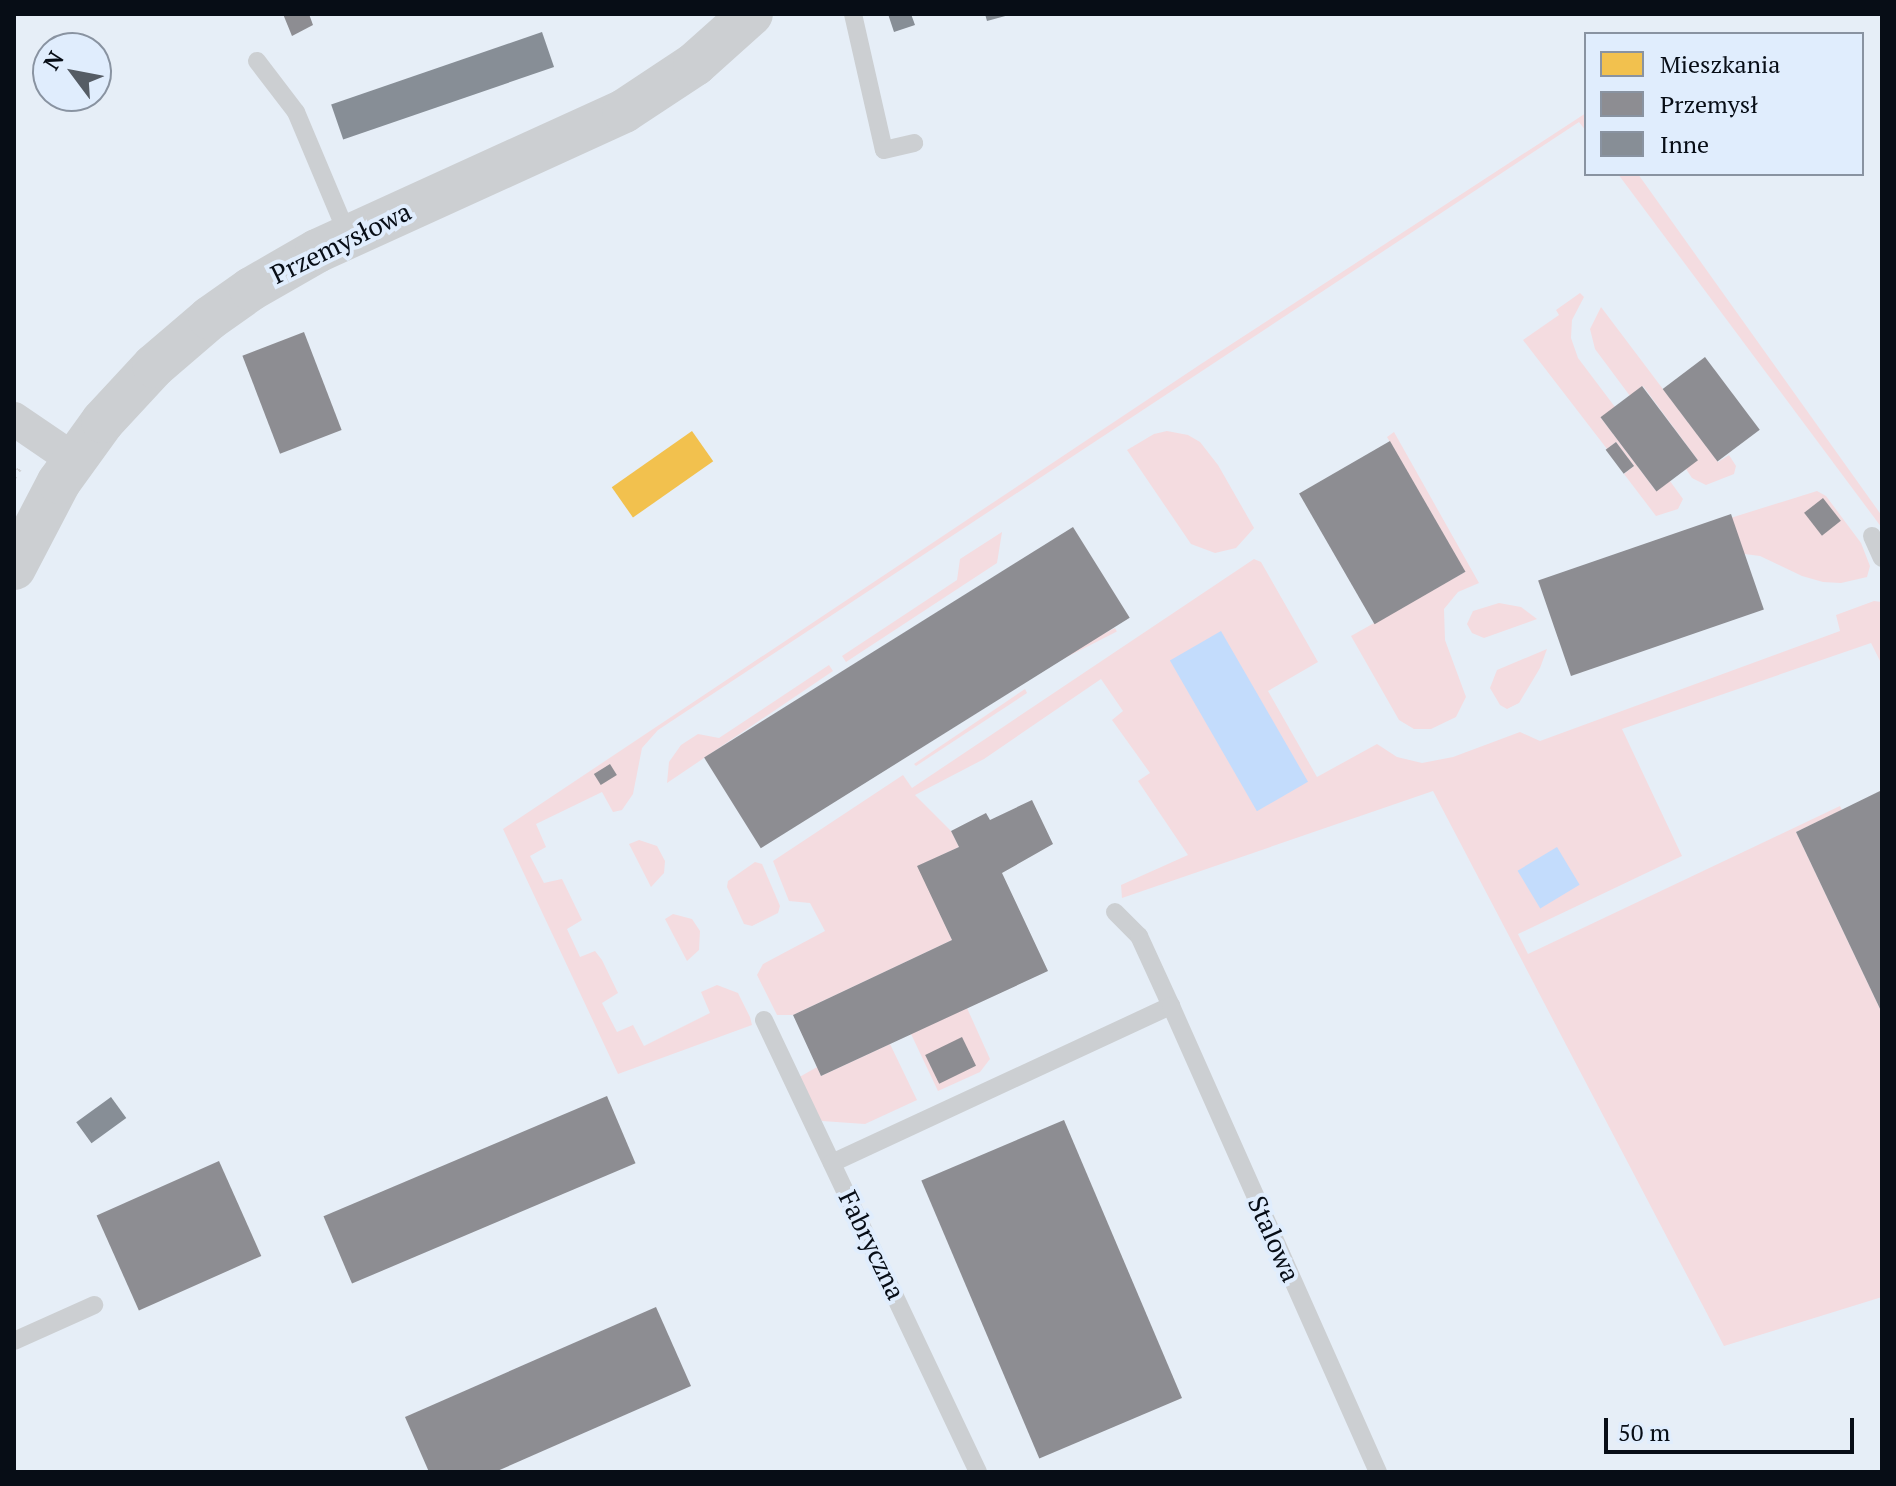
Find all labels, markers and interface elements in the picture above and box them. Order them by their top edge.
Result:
north arrow [32,32,112,112]
legend [1584,32,1864,176]
text: N [36,45,70,75]
text: Mieszkania [1660,48,1780,80]
text: Przemysł [1660,88,1758,120]
text: Inne [1660,128,1709,160]
street label: Przemysłowa [266,196,416,290]
street label: Fabryczna [832,1185,912,1305]
street label: Stalowa [1241,1191,1307,1287]
scale bar [1608,1402,1858,1452]
text: 50 m [1618,1416,1670,1448]

